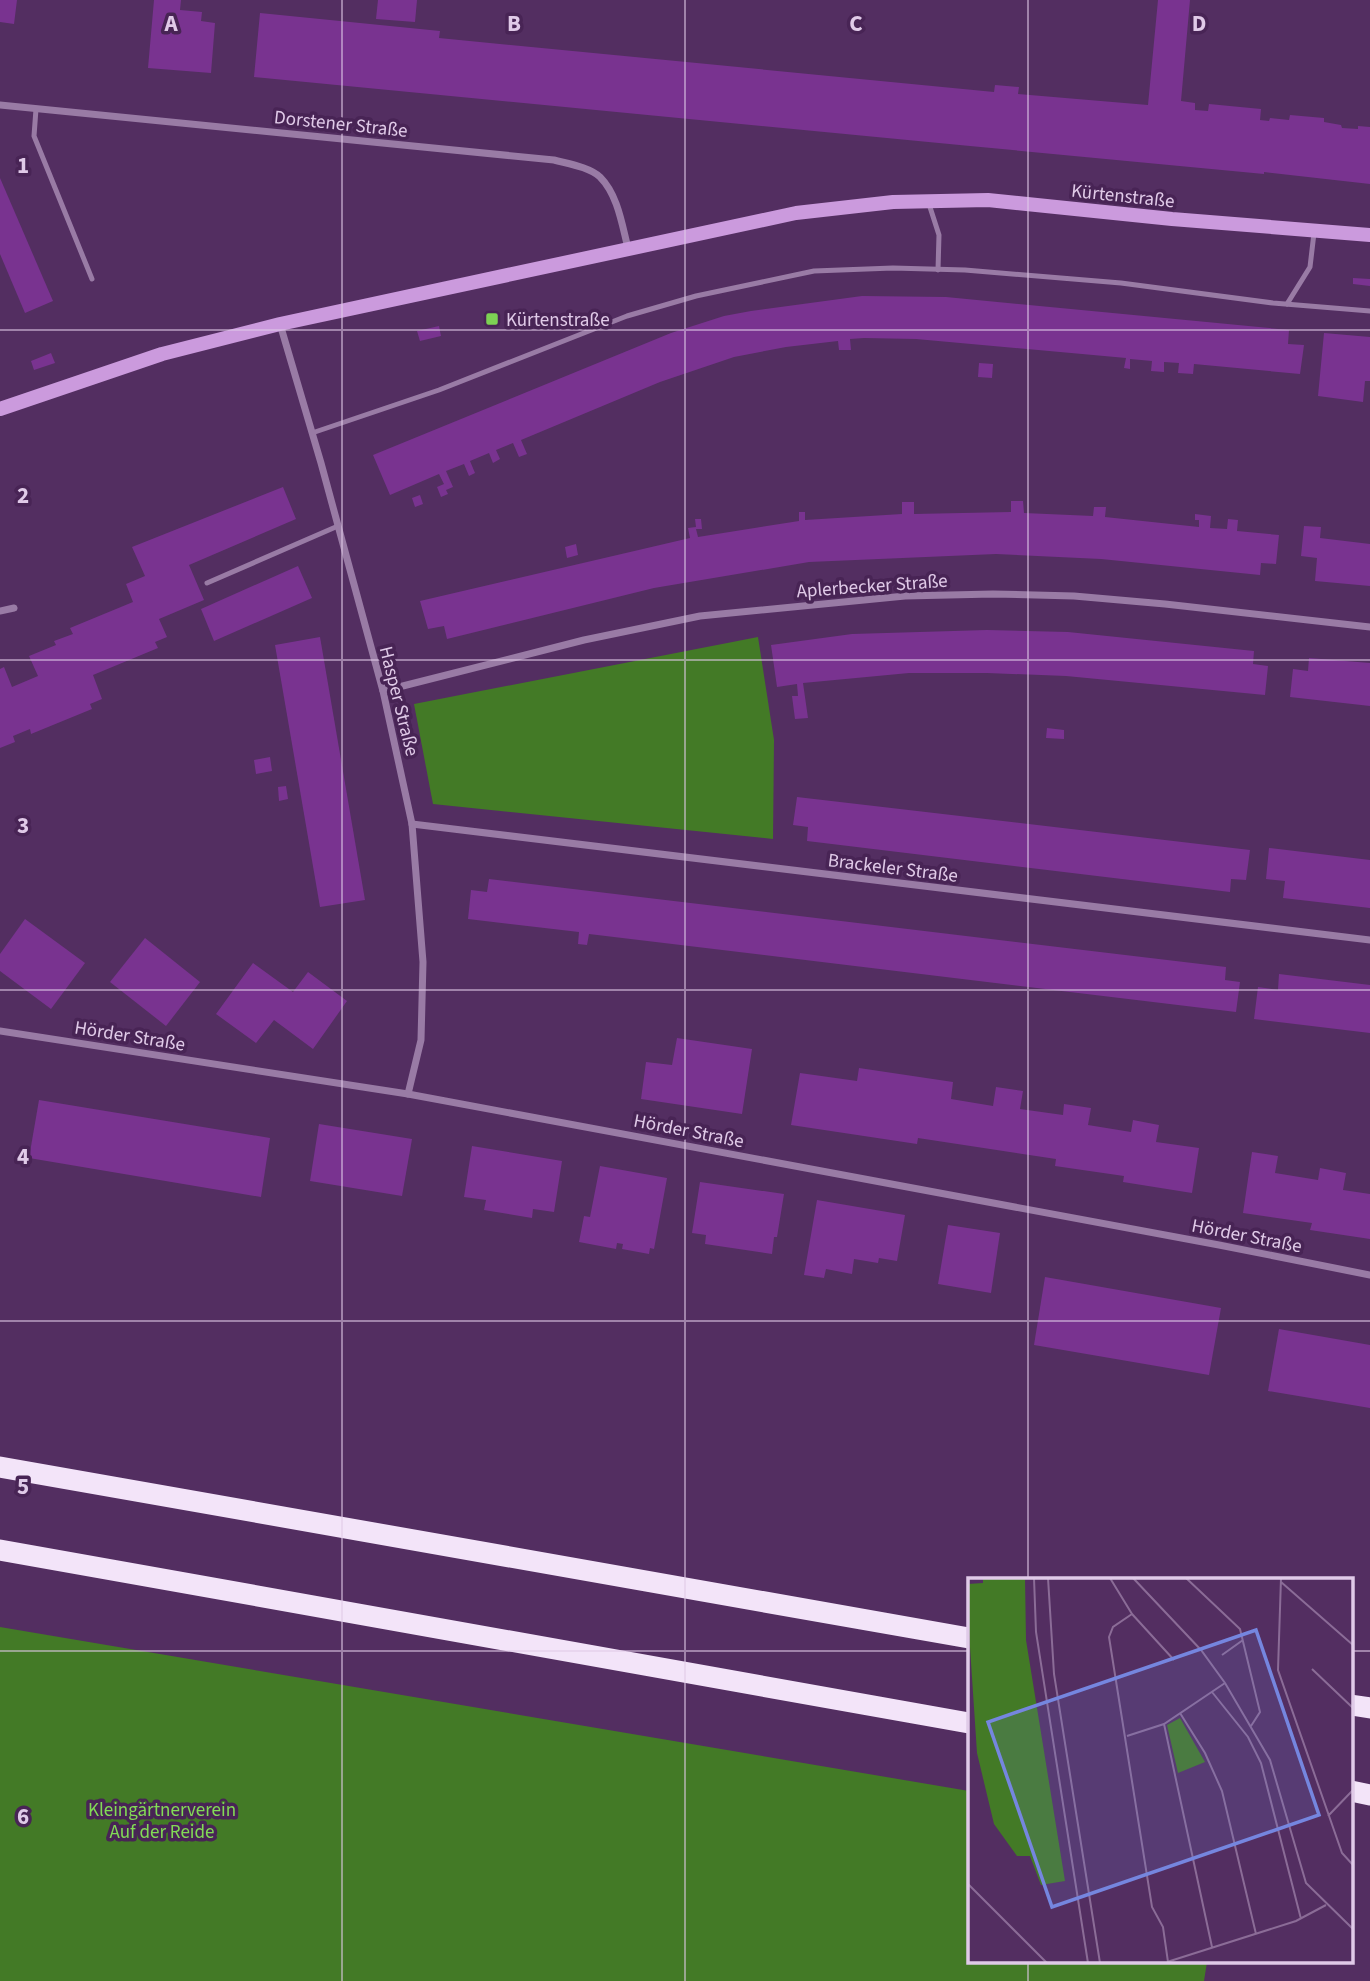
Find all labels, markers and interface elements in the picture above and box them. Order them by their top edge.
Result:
text: A [163,7,178,40]
text: B [507,7,521,40]
text: C [849,7,863,40]
text: D [1192,7,1206,40]
street label: Dorstener Straße [273,104,409,145]
text: 1 [17,149,29,182]
street label: Kürtenstraße [1070,178,1176,215]
place label: Kürtenstraße [506,307,610,334]
marker: Kürtenstraße [484,311,500,327]
text: 2 [17,479,29,512]
street label: Aplerbecker Straße [796,568,949,605]
street label: Hasper Straße [372,644,425,759]
text: 3 [17,809,29,842]
street label: Brackeler Straße [826,847,959,890]
street label: Hörder Straße [73,1014,187,1059]
street label: Hörder Straße [631,1108,746,1155]
text: 4 [17,1140,29,1173]
street label: Hörder Straße [1189,1213,1304,1260]
text: 5 [17,1470,29,1503]
inset map [968,1578,1352,1964]
park label: Kleingärtnerverein Auf der Reide [88,1797,236,1846]
text: 6 [17,1800,29,1833]

